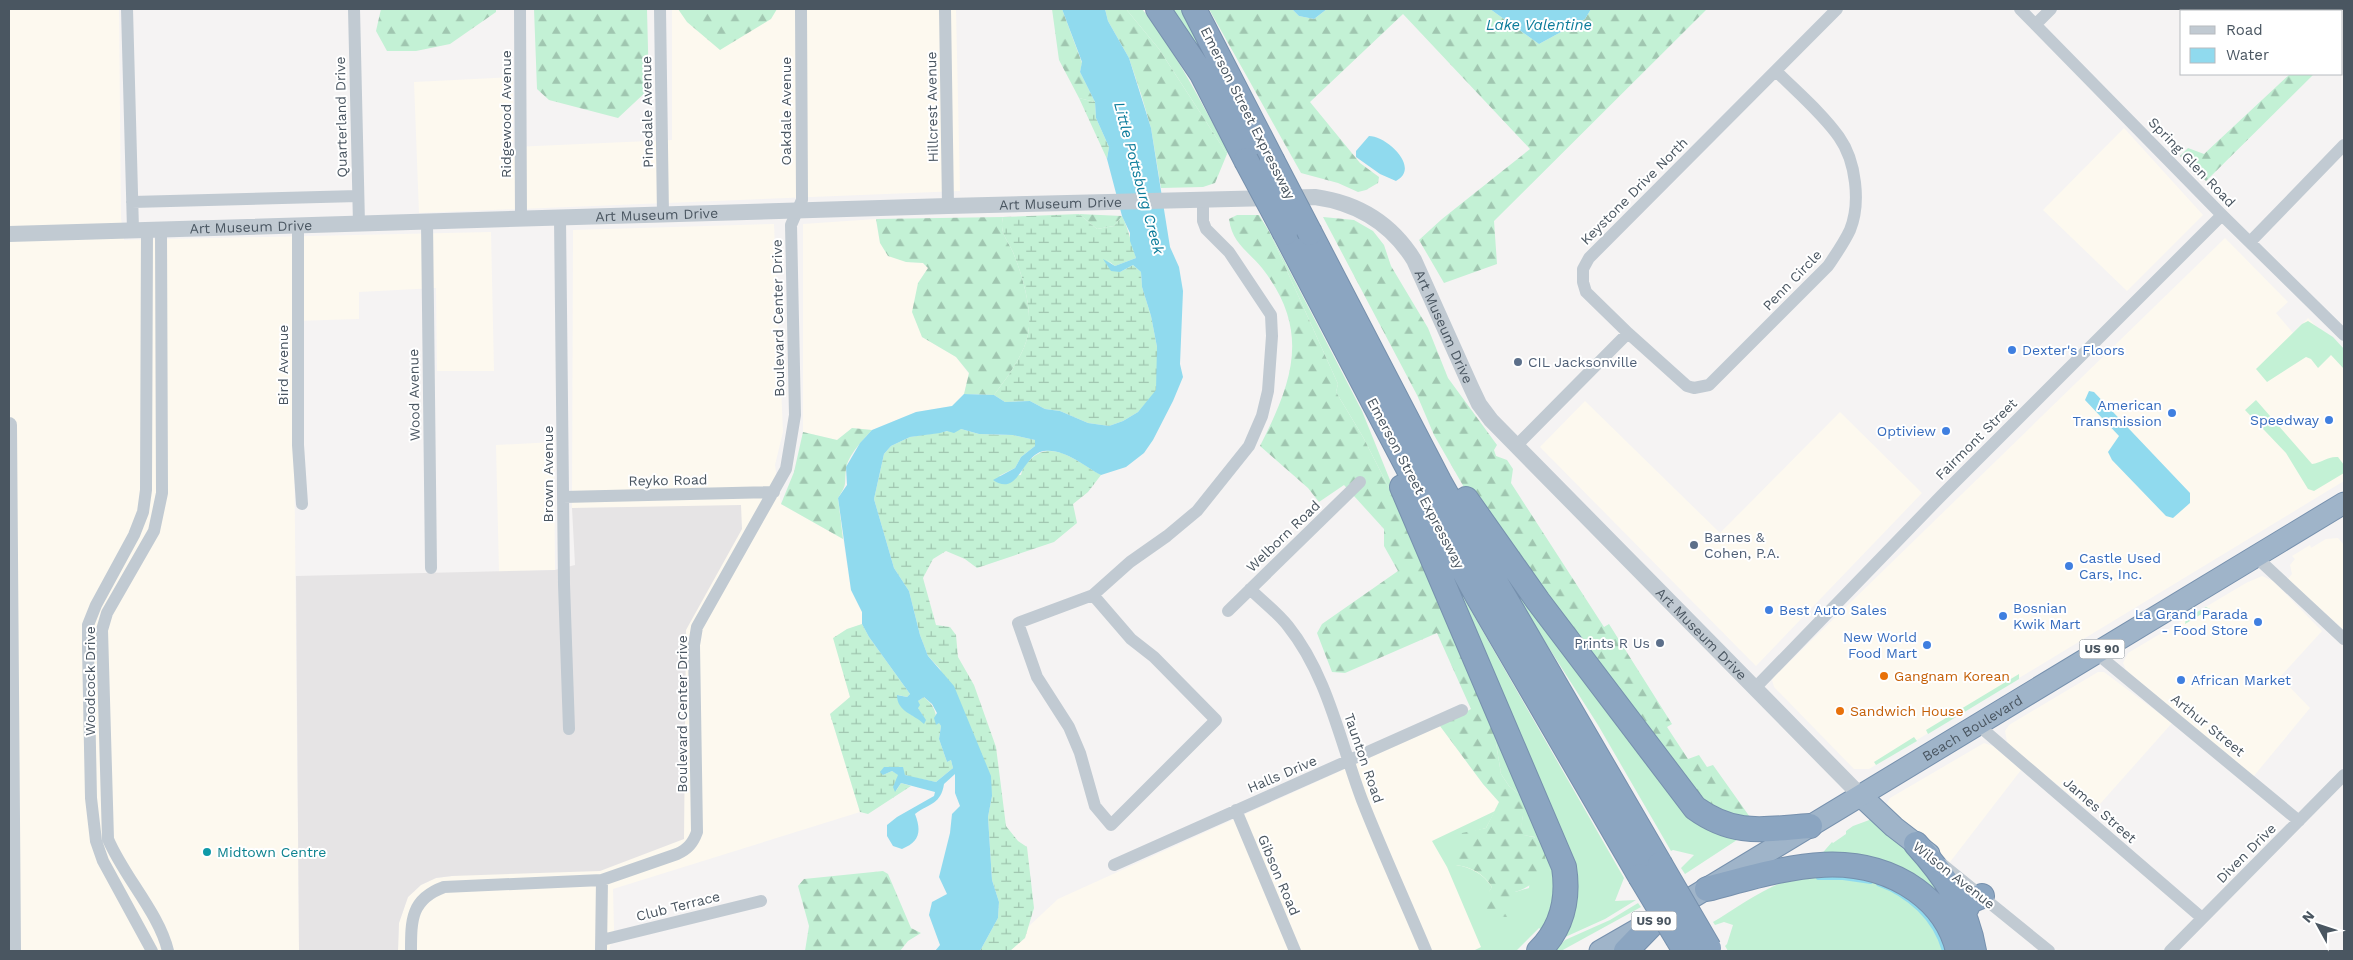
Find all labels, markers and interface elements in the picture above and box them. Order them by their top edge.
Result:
legend [2180,10,2343,75]
water label: Lake Valentine [1486,16,1592,34]
text: Road [2226,21,2263,39]
street label: Emerson Street Expressway [1197,24,1299,203]
text: Water [2226,46,2269,64]
street label: Ridgewood Avenue [498,50,514,178]
street label: Hillcrest Avenue [923,51,941,163]
street label: Quarterland Drive [332,56,350,178]
street label: Pinedale Avenue [638,56,656,168]
street label: Oakdale Avenue [778,57,794,165]
water label: Little Pottsburg Creek [1110,100,1168,257]
street label: Spring Glen Road [2145,114,2239,210]
street label: Keystone Drive North [1577,134,1691,248]
street label: Art Museum Drive [999,194,1122,213]
street label: Art Museum Drive [595,205,718,225]
street label: Art Museum Drive [189,217,312,237]
street label: Boulevard Center Drive [769,239,787,397]
street label: Penn Circle [1759,247,1825,313]
street label: Art Museum Drive [1411,267,1476,386]
street label: Bird Avenue [275,325,291,405]
place label: Dexter's Floors [2022,342,2125,358]
marker: Dexter's Floors [2006,344,2018,356]
street label: Wood Avenue [405,349,423,441]
place label: CIL Jacksonville [1528,354,1637,370]
marker: CIL Jacksonville [1512,356,1524,368]
street label: Emerson Street Expressway [1364,395,1468,572]
street label: Fairmont Street [1932,395,2020,483]
place label: American Transmission [2072,397,2162,429]
marker: American Transmission [2166,407,2178,419]
place label: Speedway [2250,412,2320,428]
marker: Speedway [2323,414,2335,426]
place label: Optiview [1877,423,1936,439]
marker: Optiview [1940,425,1952,437]
street label: Brown Avenue [540,426,556,522]
street label: Reyko Road [628,471,708,489]
street label: Welborn Road [1243,497,1323,575]
place label: Barnes & Cohen, P.A. [1704,529,1780,561]
marker: Barnes & Cohen, P.A. [1688,539,1700,551]
place label: Castle Used Cars, Inc. [2079,550,2161,582]
marker: Castle Used Cars, Inc. [2063,560,2075,572]
street label: Art Museum Drive [1653,584,1750,683]
place label: Bosnian Kwik Mart [2013,600,2081,632]
place label: Best Auto Sales [1779,602,1887,618]
marker: Best Auto Sales [1763,604,1775,616]
place label: La Grand Parada - Food Store [2135,606,2248,638]
marker: Bosnian Kwik Mart [1997,610,2009,622]
marker: La Grand Parada - Food Store [2252,616,2264,628]
street label: Woodcock Drive [82,626,98,736]
place label: New World Food Mart [1843,629,1917,661]
street label: Boulevard Center Drive [674,635,690,793]
place label: Prints R Us [1574,635,1650,651]
marker: Prints R Us [1654,637,1666,649]
marker: New World Food Mart [1921,639,1933,651]
road number: US 90 [2080,640,2124,659]
place label: Gangnam Korean [1894,668,2010,684]
marker: Gangnam Korean [1878,670,1890,682]
place label: African Market [2191,672,2291,688]
marker: African Market [2175,674,2187,686]
street label: Arthur Street [2168,690,2248,760]
street label: Beach Boulevard [1919,692,2025,764]
place label: Sandwich House [1850,703,1964,719]
marker: Sandwich House [1834,705,1846,717]
street label: Taunton Road [1341,711,1387,805]
street label: Halls Drive [1245,752,1319,796]
street label: James Street [2060,774,2140,846]
street label: Diven Drive [2213,820,2279,886]
street label: Gibson Road [1255,832,1303,918]
street label: Wilson Avenue [1910,838,1998,912]
place label: Midtown Centre [217,844,326,860]
marker: Midtown Centre [201,846,213,858]
street label: Club Terrace [634,888,722,924]
north arrow [2293,900,2343,950]
text: N [2299,908,2318,926]
road number: US 90 [1632,911,1676,930]

